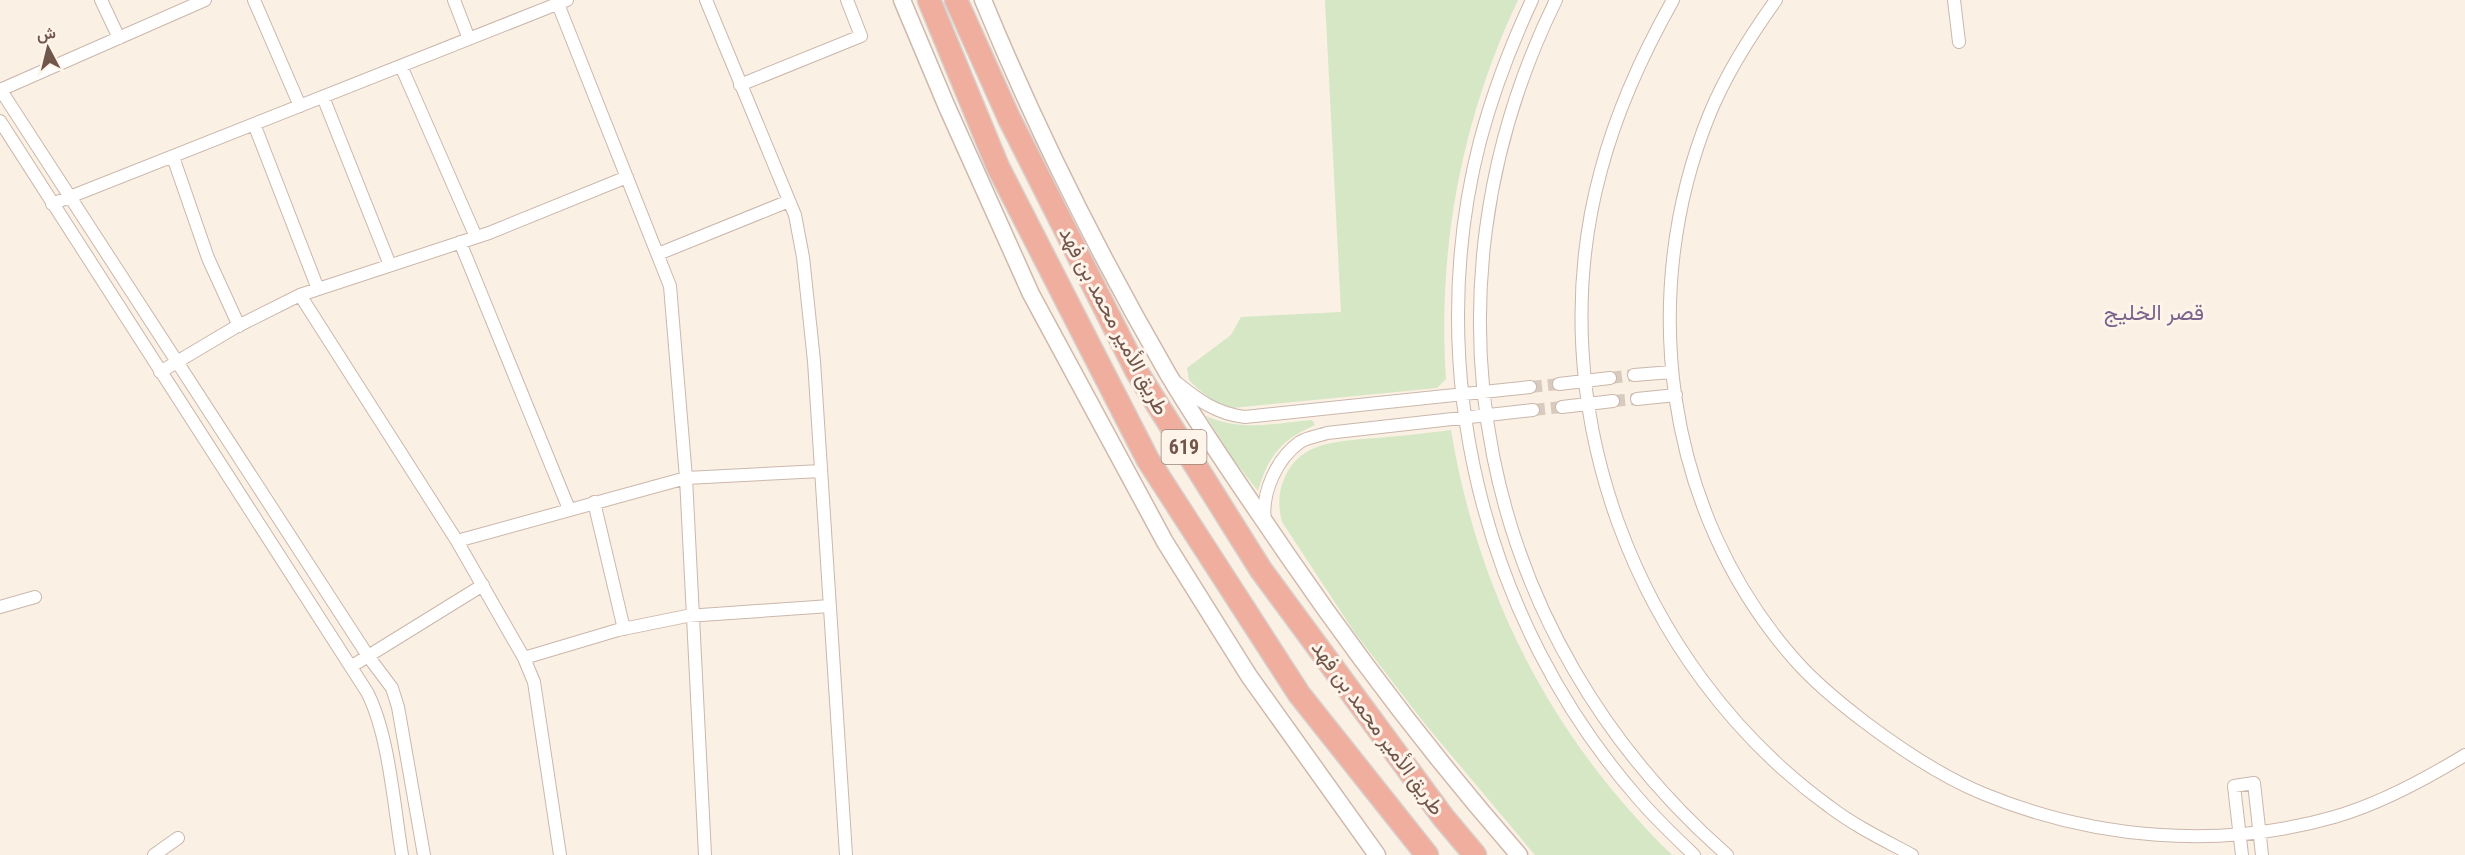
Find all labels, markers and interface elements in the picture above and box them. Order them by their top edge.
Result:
north arrow [18,18,78,78]
text: ش [36,23,57,44]
street label: طريق الأمير محمد بن فهد [1053,223,1174,420]
district label: قصر الخليج [2104,300,2204,327]
road number: 619 [1162,430,1206,464]
street label: طريق الأمير محمد بن فهد [1306,636,1449,820]

